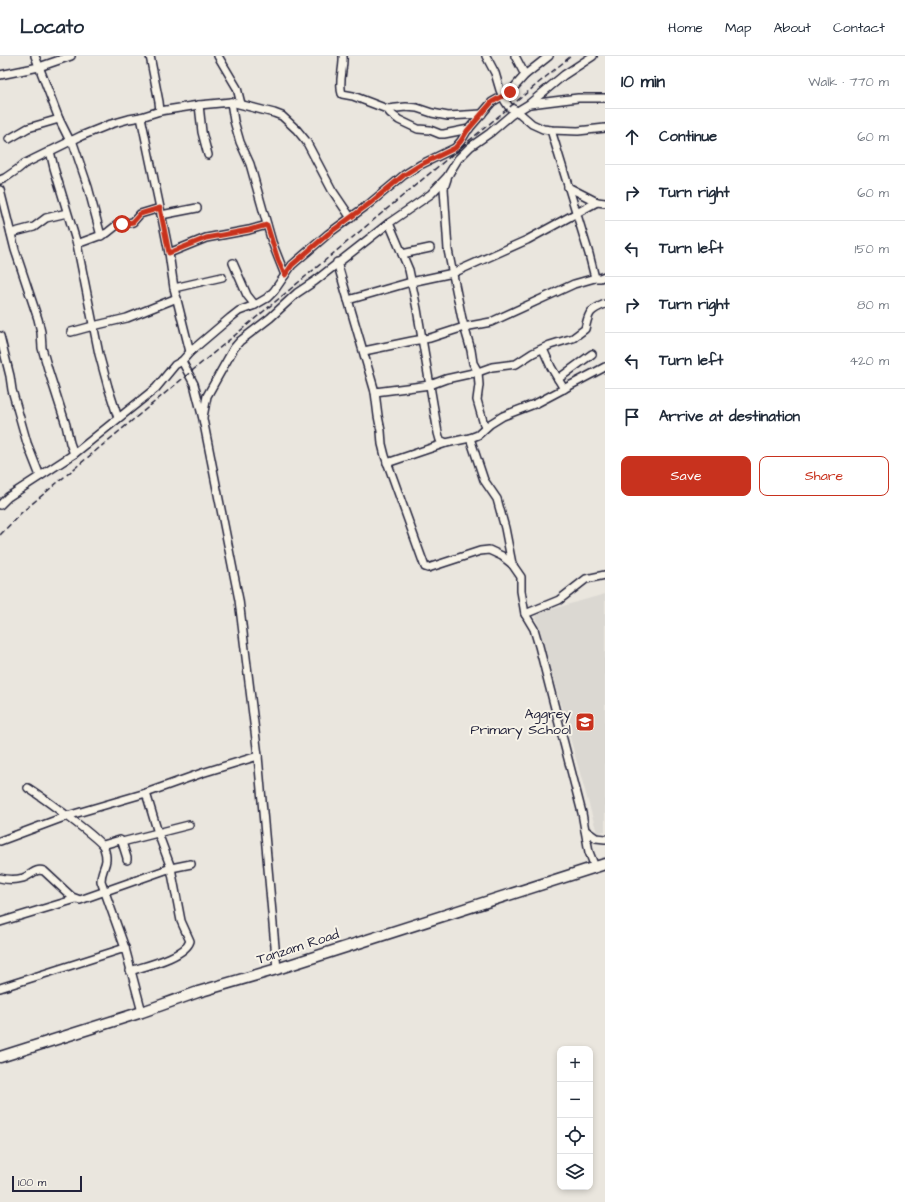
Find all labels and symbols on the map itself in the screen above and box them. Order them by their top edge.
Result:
route end [501,83,519,101]
route start [113,215,131,233]
place label: Aggrey Primary School [470,704,571,740]
school or university icon: Aggrey Primary School [574,711,596,733]
street label: Tanzam Road [254,924,342,970]
scale bar [12,1174,82,1193]

